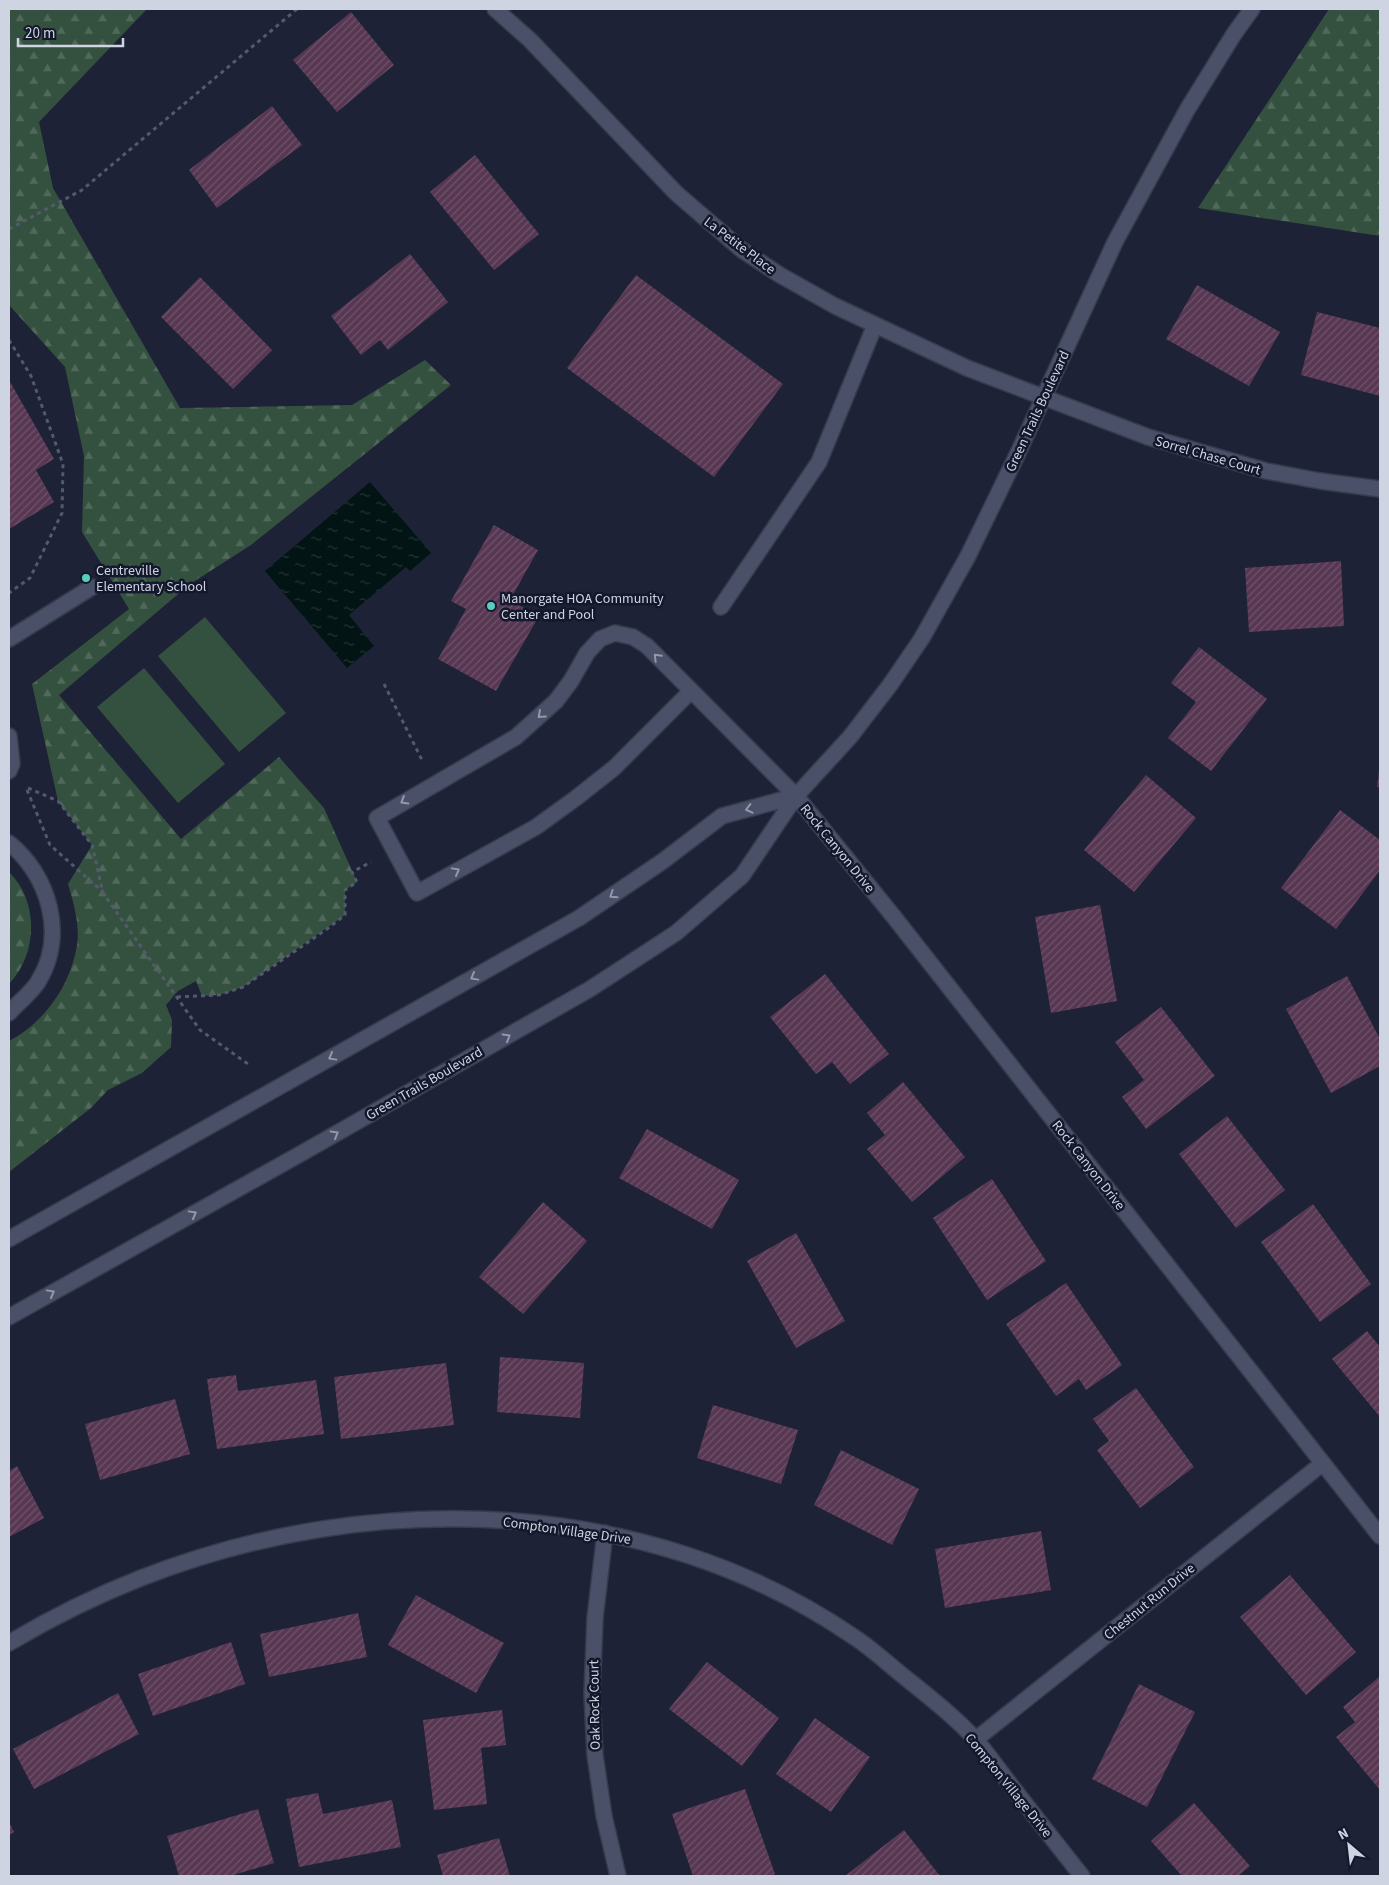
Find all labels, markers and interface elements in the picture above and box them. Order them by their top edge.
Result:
scale bar [18,15,122,47]
text: 20 m [25,23,55,44]
street label: La Petite Place [699,212,779,279]
street label: Green Trails Boulevard [1001,348,1075,475]
street label: Sorrel Chase Court [1153,431,1263,481]
place label: Centreville Elementary School [96,561,207,597]
marker: Centreville Elementary School [80,572,92,584]
place label: Manorgate HOA Community Center and Pool [501,589,664,625]
marker: Manorgate HOA Community Center and Pool [485,600,497,612]
one-way arrow [654,654,663,663]
one-way arrow [538,709,547,718]
one-way arrow [401,795,410,805]
street label: Rock Canyon Drive [795,800,879,897]
one-way arrow [746,803,754,813]
one-way arrow [451,867,460,877]
one-way arrow [610,888,619,898]
one-way arrow [470,971,479,981]
one-way arrow [501,1033,510,1043]
street label: Green Trails Boulevard [362,1042,487,1125]
one-way arrow [328,1051,337,1061]
street label: Rock Canyon Drive [1047,1116,1130,1215]
one-way arrow [330,1131,339,1141]
one-way arrow [188,1210,197,1220]
one-way arrow [46,1289,55,1299]
street label: Compton Village Drive [502,1512,632,1550]
street label: Chestnut Run Drive [1100,1559,1200,1645]
street label: Oak Rock Court [584,1659,606,1750]
street label: Compton Village Drive [960,1729,1057,1842]
north arrow [1324,1820,1374,1870]
text: N [1335,1823,1352,1845]

